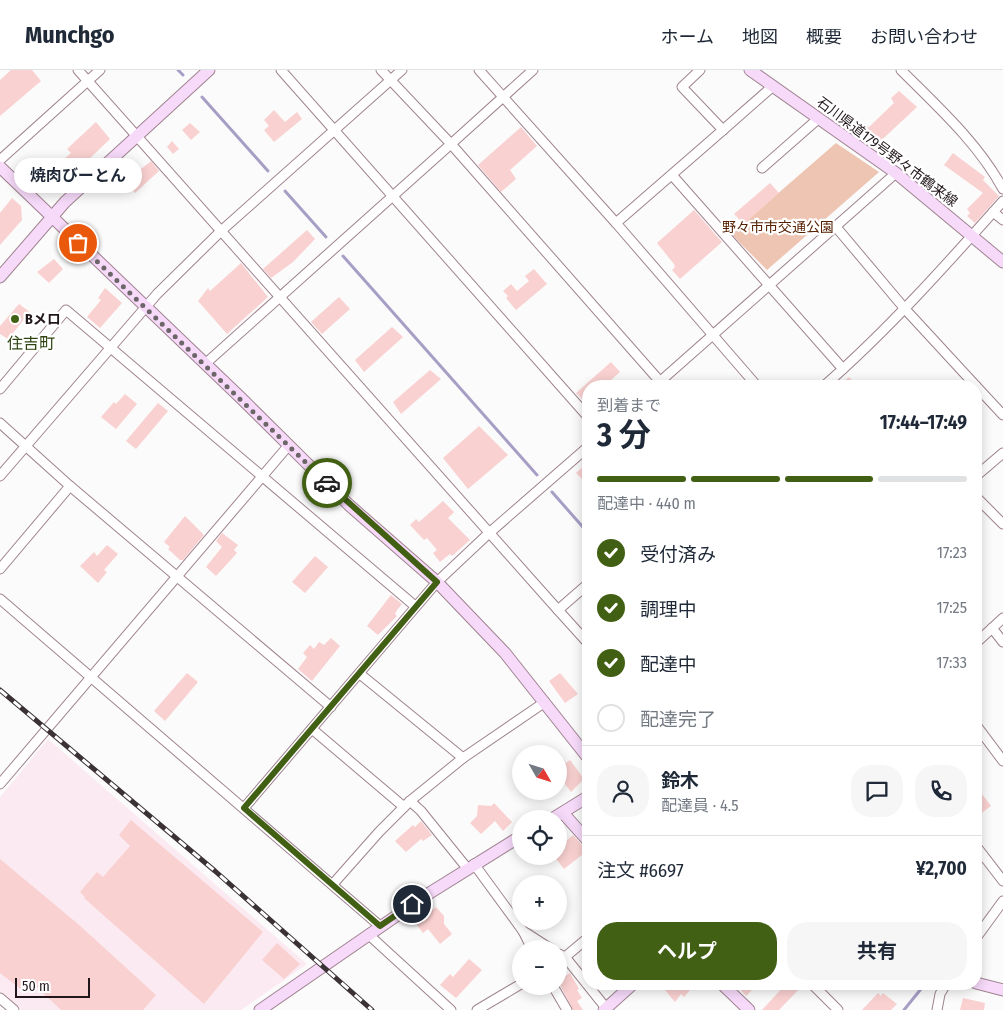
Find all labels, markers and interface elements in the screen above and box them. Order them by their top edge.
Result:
text: Munchgo [25,21,115,49]
text: ホーム [661,26,714,48]
text: 地図 [742,26,778,48]
text: 概要 [806,26,842,48]
text: お問い合わせ [870,26,978,48]
street label: 石川県道179号野々市鶴来線 [813,94,961,210]
callout: 焼肉びーとん [14,158,142,193]
text: 焼肉びーとん [30,166,126,185]
park label: 野々市市交通公園 [722,219,834,236]
pin [57,222,99,264]
icon: bag [64,229,92,257]
place label: Bメロ [25,311,61,328]
marker: Bメロ [9,313,21,325]
district label: 住吉町 [7,334,55,353]
text: 到着まで [597,396,661,415]
text: 17:44–17:49 [880,411,967,434]
text: 3 分 [597,416,651,454]
courier [302,458,352,508]
icon: car [313,469,341,497]
text: 配達中 · 440 m [597,494,696,513]
icon: check [597,539,625,567]
text: 受付済み [640,543,716,566]
text: 17:23 [937,543,967,562]
icon: check [597,594,625,622]
text: 調理中 [640,598,697,621]
text: 17:25 [936,598,967,617]
icon: check [597,649,625,677]
text: 配達中 [640,653,697,676]
text: 17:33 [936,653,967,672]
text: 配達完了 [640,708,716,731]
north arrow [512,745,568,800]
map controls [512,745,567,995]
button: person [597,765,649,817]
button: chat [851,765,903,817]
button: phone [915,765,967,817]
text: 鈴木 [661,769,699,792]
text: 配達員 · 4.5 [661,796,739,815]
button: locate [512,810,567,865]
text: ¥2,700 [916,857,967,880]
text: 注文 #6697 [597,859,684,882]
button: + [512,875,567,930]
pin [391,883,433,925]
icon: home [398,890,426,918]
button: ヘルプ [597,922,777,980]
button: 共有 [787,922,967,980]
button: − [512,940,567,995]
scale bar [15,975,90,998]
text: 50 m [22,978,50,995]

